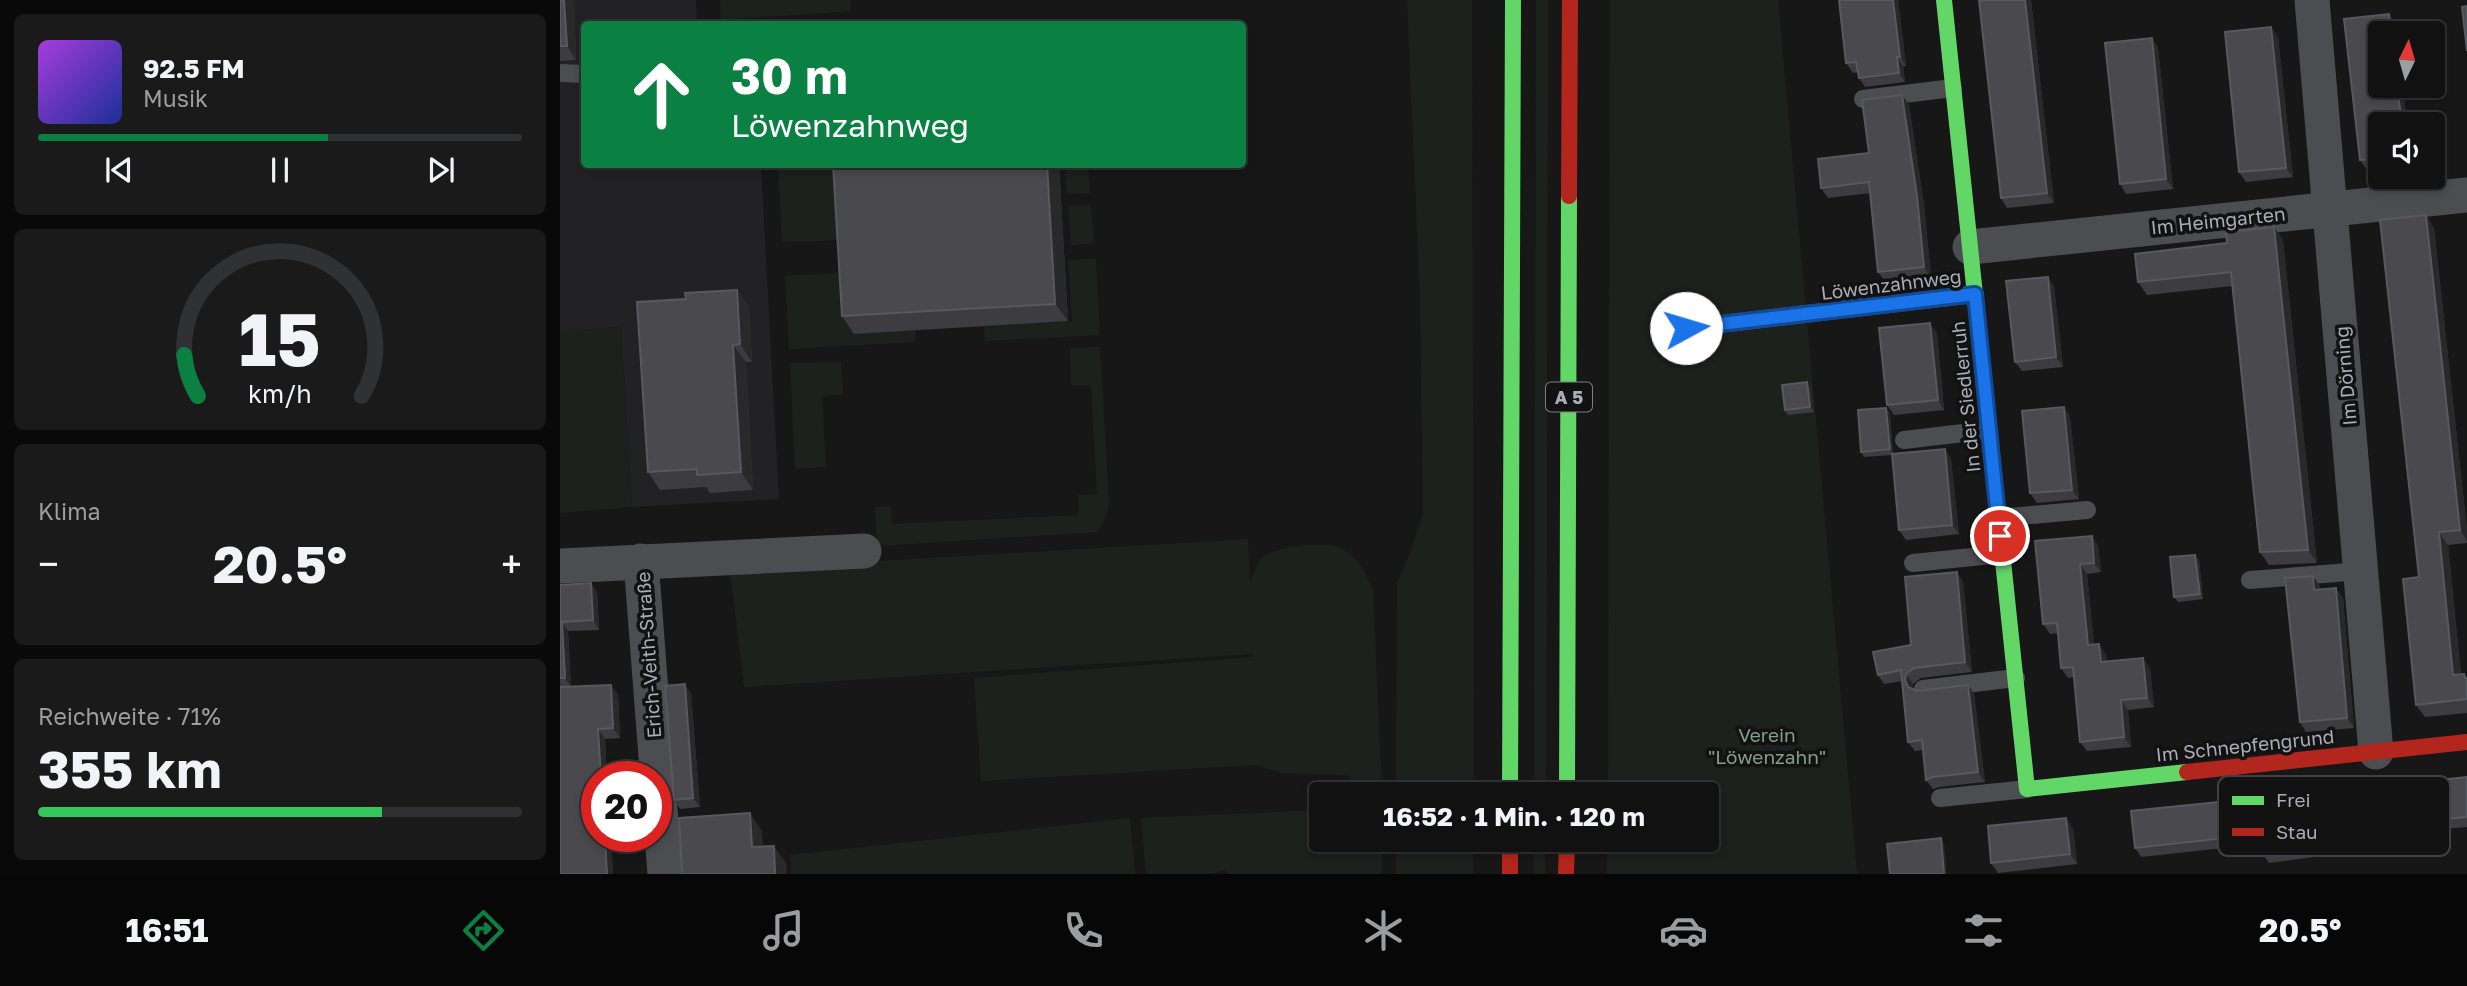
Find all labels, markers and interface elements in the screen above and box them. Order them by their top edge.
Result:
north arrow [2368,21,2445,98]
map controls [2368,21,2445,189]
text: 30 m [731,46,848,105]
icon: ahead [616,49,707,140]
text: 92.5 FM [143,53,245,84]
text: Musik [143,84,208,112]
text: Löwenzahnweg [731,106,969,144]
button: sound [2368,112,2445,189]
icon: previous [100,151,138,189]
icon: pause [261,151,299,189]
icon: next [422,151,460,189]
street label: Im Heimgarten [2149,201,2287,239]
street label: Löwenzahnweg [1819,264,1963,304]
position arrow [1649,291,1723,365]
text: 15 [239,295,321,382]
street label: In der Siedlerruh [1946,320,1984,474]
street label: Im Dörning [2329,325,2361,427]
text: km/h [248,377,312,408]
road number: A 5 [1546,382,1592,412]
text: Klima [38,497,101,525]
pin [1970,506,2030,566]
icon: arrive [1981,517,2019,555]
text: 20.5° [213,532,347,594]
text: − [38,541,59,586]
text: + [501,541,522,586]
street label: Erich-Veith-Straße [631,571,665,739]
text: Reichweite · 71% [38,702,221,730]
park label: Verein "Löwenzahn" [1708,723,1826,768]
street label: Im Schnepfengrund [2155,724,2335,766]
text: 355 km [38,737,222,799]
speed limit sign: 20 [581,761,672,852]
legend [2218,776,2450,856]
text: Frei [2276,788,2311,811]
text: 16:52 · 1 Min. · 120 m [1383,801,1645,832]
text: Stau [2276,820,2318,843]
icon: directions [459,906,508,955]
icon: music [759,906,808,955]
icon: phone [1059,906,1108,955]
icon: climate [1359,906,1408,955]
icon: car [1659,906,1708,955]
icon: filters [1959,906,2008,955]
text: 16:51 [125,911,209,949]
text: 20.5° [2259,911,2342,949]

